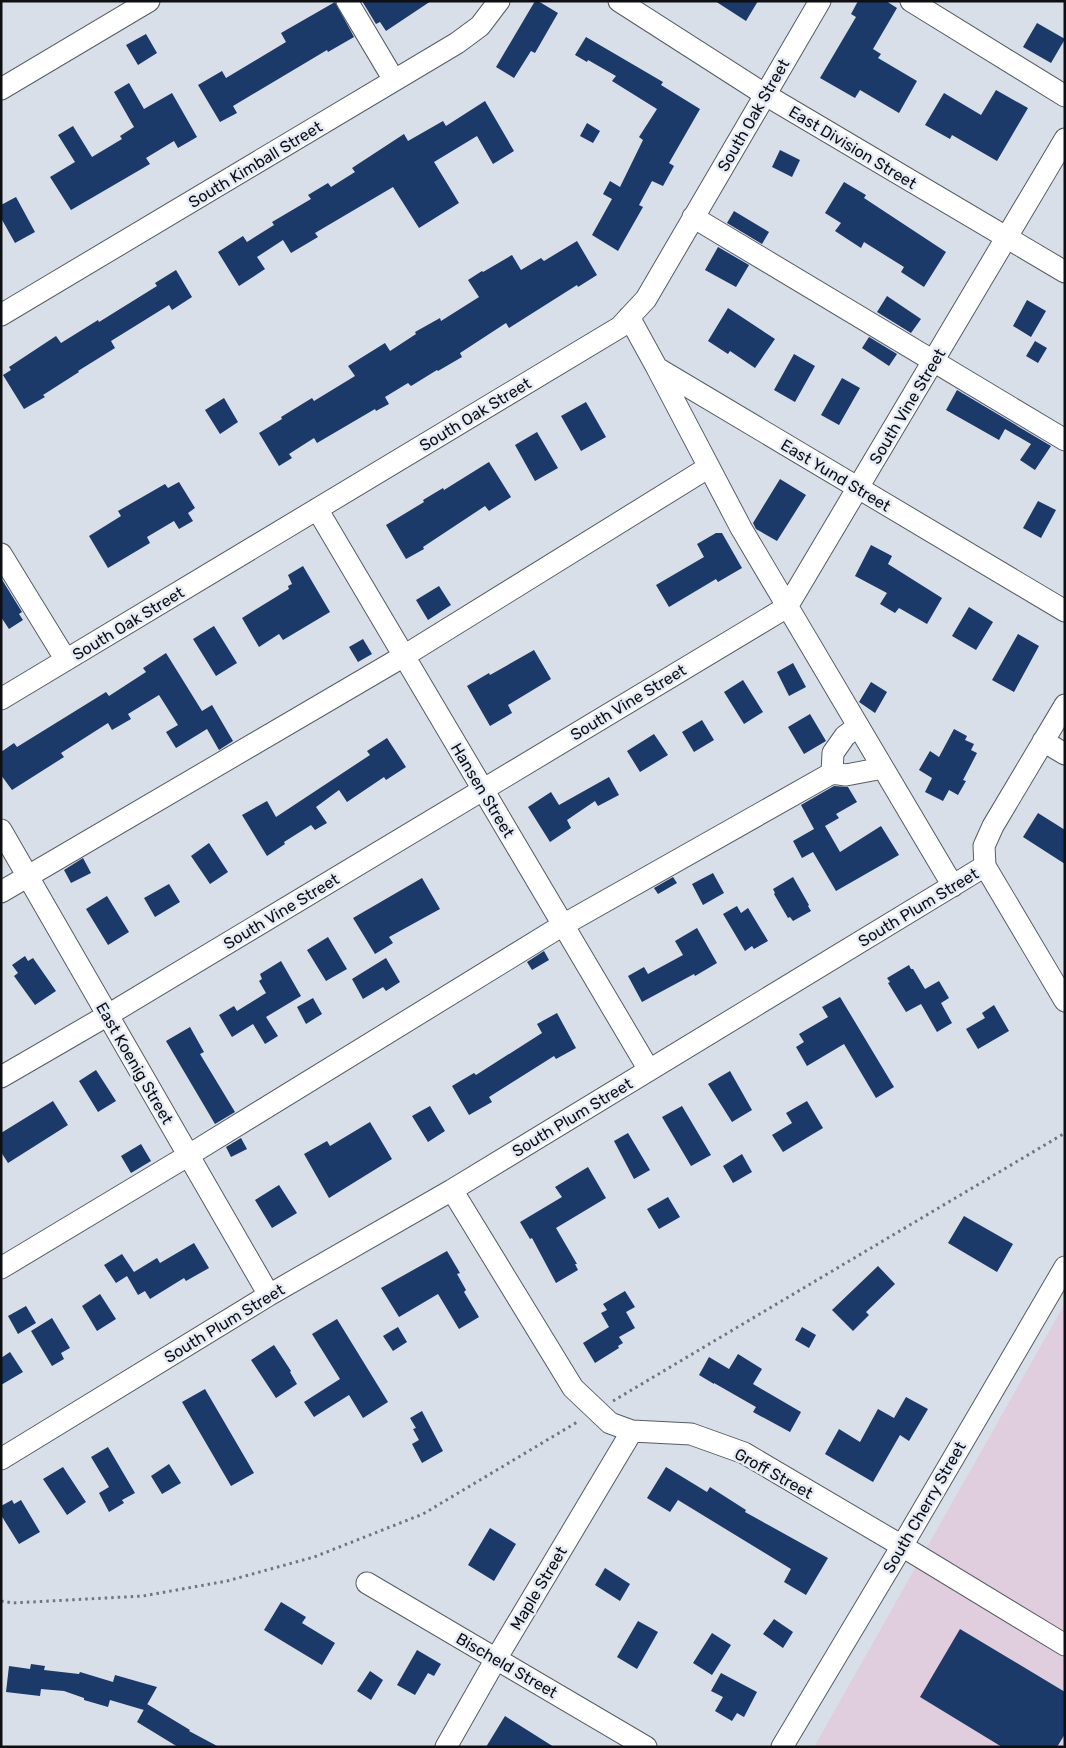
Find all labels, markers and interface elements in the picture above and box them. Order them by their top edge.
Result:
street label: South Oak Street [714,56,793,175]
street label: East Division Street [785,102,920,193]
street label: South Kimball Street [185,117,326,212]
street label: South Vine Street [865,345,949,467]
street label: South Oak Street [416,374,534,455]
street label: East Yund Street [777,435,894,516]
street label: South Oak Street [69,583,187,664]
street label: South Vine Street [567,660,689,744]
street label: Hansen Street [447,740,518,841]
street label: South Plum Street [855,864,982,951]
street label: South Vine Street [220,869,342,953]
street label: East Koenig Street [92,999,177,1128]
street label: South Plum Street [509,1074,636,1161]
street label: South Plum Street [161,1280,288,1367]
street label: South Cherry Street [879,1438,970,1576]
street label: Groff Street [731,1444,816,1503]
street label: Maple Street [506,1543,571,1633]
street label: Bischeld Street [453,1629,561,1702]

